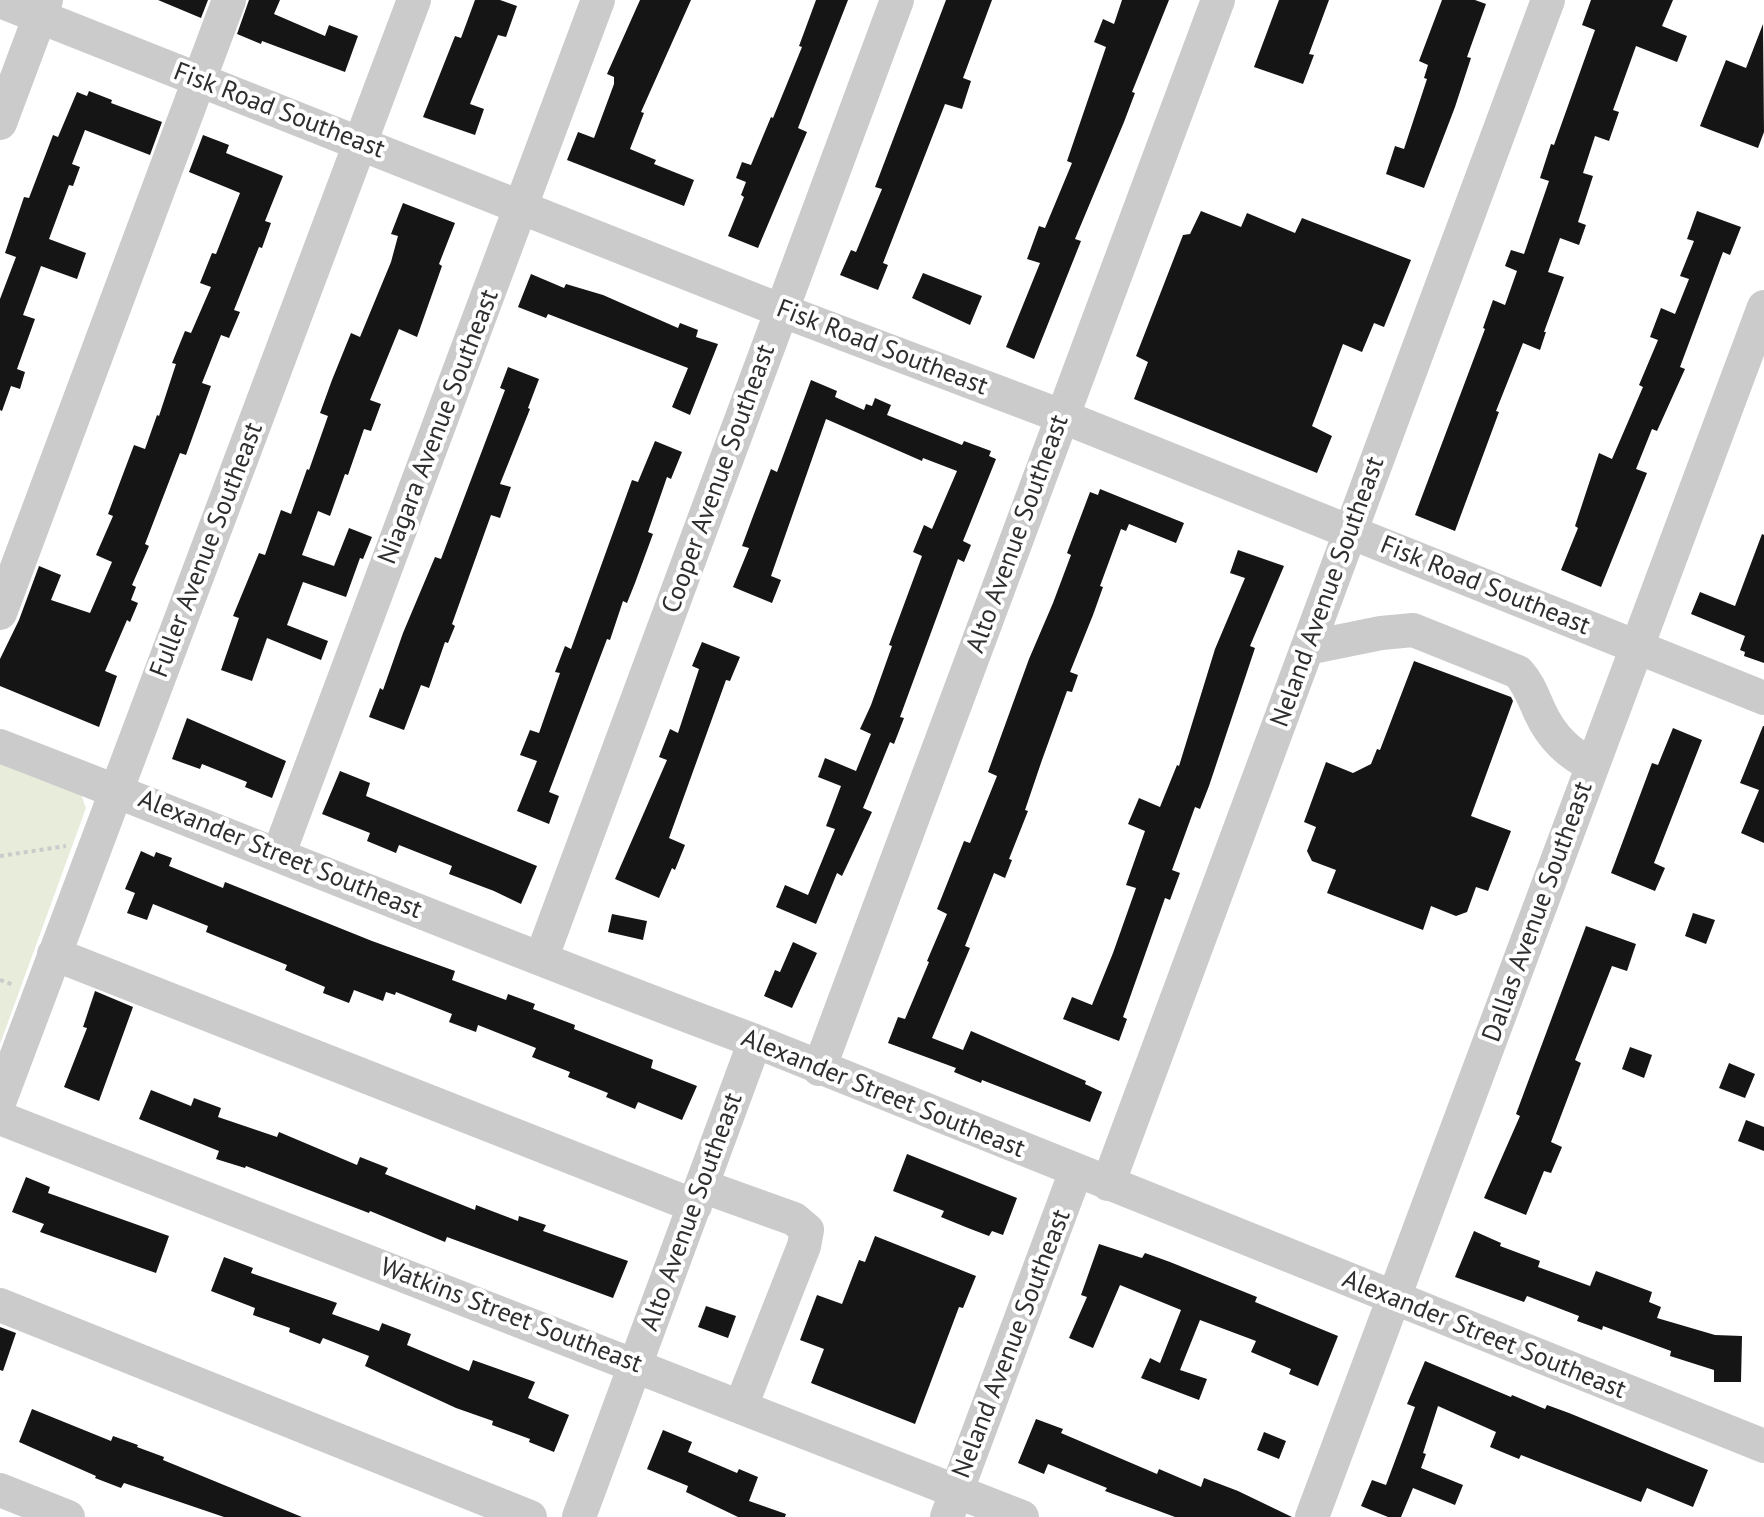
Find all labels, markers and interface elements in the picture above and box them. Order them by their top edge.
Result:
street label: Fisk Road Southeast [169,56,389,166]
street label: Niagara Avenue Southeast [372,285,506,569]
street label: Fisk Road Southeast [772,293,992,403]
street label: Cooper Avenue Southeast [656,340,782,618]
street label: Alto Avenue Southeast [960,411,1076,657]
street label: Fuller Avenue Southeast [144,418,270,682]
street label: Neland Avenue Southeast [1265,453,1391,731]
street label: Fisk Road Southeast [1376,530,1594,642]
street label: Dallas Avenue Southeast [1476,778,1600,1046]
street label: Alexander Street Southeast [134,784,426,926]
street label: Alexander Street Southeast [737,1023,1029,1165]
street label: Alto Avenue Southeast [634,1089,750,1335]
street label: Neland Avenue Southeast [946,1205,1078,1483]
street label: Watkins Street Southeast [376,1252,646,1380]
street label: Alexander Street Southeast [1338,1264,1630,1406]

